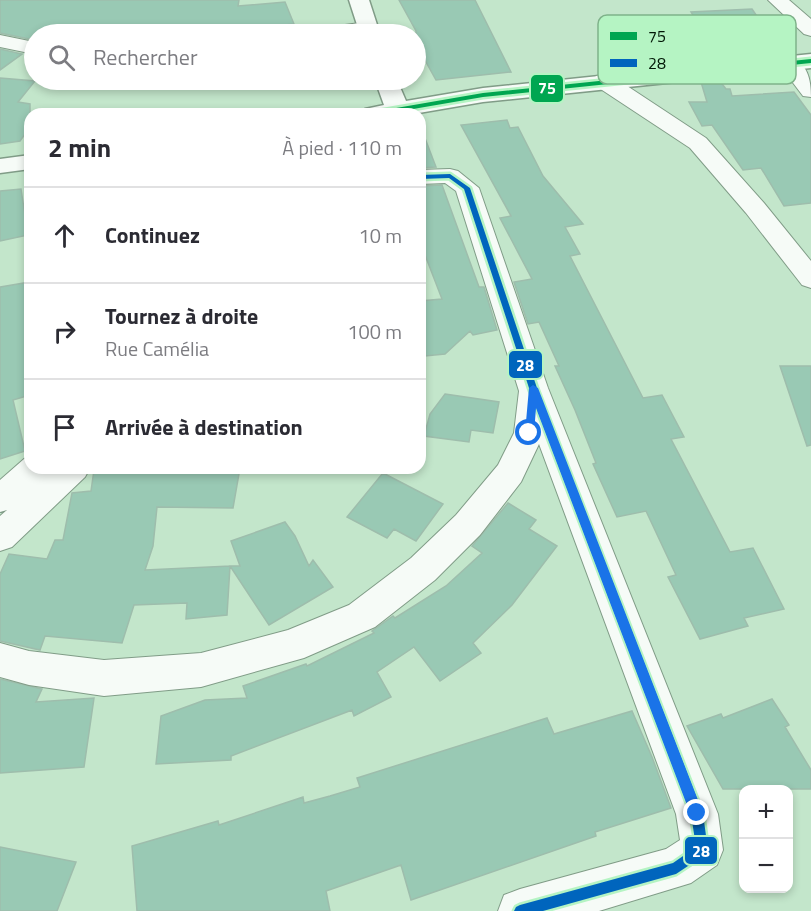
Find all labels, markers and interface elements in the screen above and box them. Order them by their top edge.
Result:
legend [598,15,796,84]
search box [24,24,426,90]
text: 75 [648,24,666,48]
text: Rechercher [93,40,198,74]
icon: search [45,41,78,74]
text: 28 [648,51,666,75]
line badge: 75 [530,74,564,103]
text: 75 [538,76,556,100]
text: 2 min [48,128,111,167]
text: À pied · 110 m [282,132,402,163]
text: Continuez [105,218,200,252]
icon: ahead [48,219,81,252]
text: 10 m [358,220,402,251]
text: Tournez à droite [105,299,258,333]
icon: right [48,315,81,348]
text: 100 m [347,316,402,347]
text: Rue Camélia [105,333,209,364]
line badge: 28 [508,350,543,379]
text: 28 [516,353,534,377]
text: Arrivée à destination [105,410,303,444]
icon: arrive [48,411,81,444]
route start [515,419,541,445]
map controls [739,785,793,893]
button: + [739,785,793,839]
route end [683,799,709,825]
line badge: 28 [684,836,718,865]
text: 28 [692,839,710,863]
button: − [739,839,793,893]

